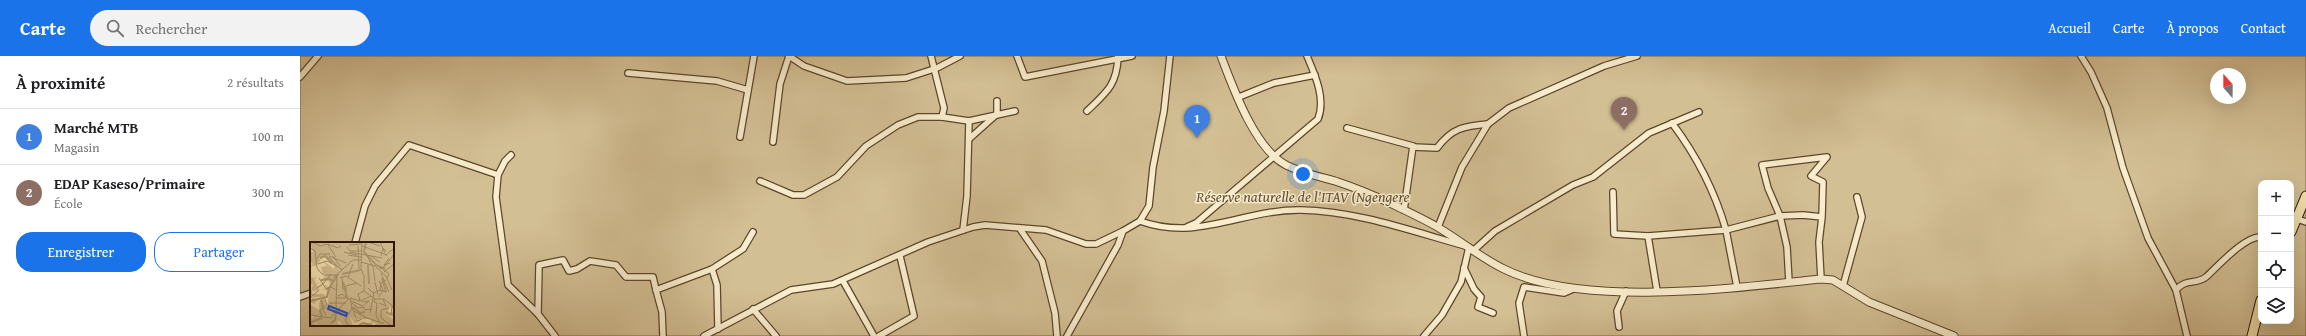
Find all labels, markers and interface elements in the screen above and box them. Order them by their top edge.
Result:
search box [90,10,370,46]
text: Carte [20,14,66,42]
icon: search [104,17,126,39]
text: Rechercher [136,18,207,39]
text: Accueil [2048,18,2091,38]
text: Carte [2113,18,2145,38]
text: À propos [2167,18,2219,38]
text: Contact [2241,18,2286,38]
north arrow [2210,68,2246,104]
text: À proximité [16,70,105,95]
text: 2 résultats [227,73,284,92]
pin: 2 [1611,97,1637,130]
pin: 1 [1184,105,1210,138]
text: Marché MTB [54,117,139,138]
text: 1 [26,127,32,146]
text: 100 m [252,127,284,146]
text: Magasin [54,138,100,157]
your location [1293,164,1313,184]
text: EDAP Kaseso/Primaire [54,173,205,194]
map controls [2258,180,2294,324]
button: + [2258,180,2294,216]
text: 2 [26,183,32,202]
text: 300 m [252,183,284,202]
park label: Réserve naturelle de l'ITAV (Ngengere [1195,186,1410,207]
text: École [54,194,83,213]
button: − [2258,216,2294,252]
button: Enregistrer [16,232,146,272]
button: Partager [154,232,284,272]
inset map [310,242,394,326]
button: locate [2258,252,2294,288]
button: layers [2258,288,2294,324]

